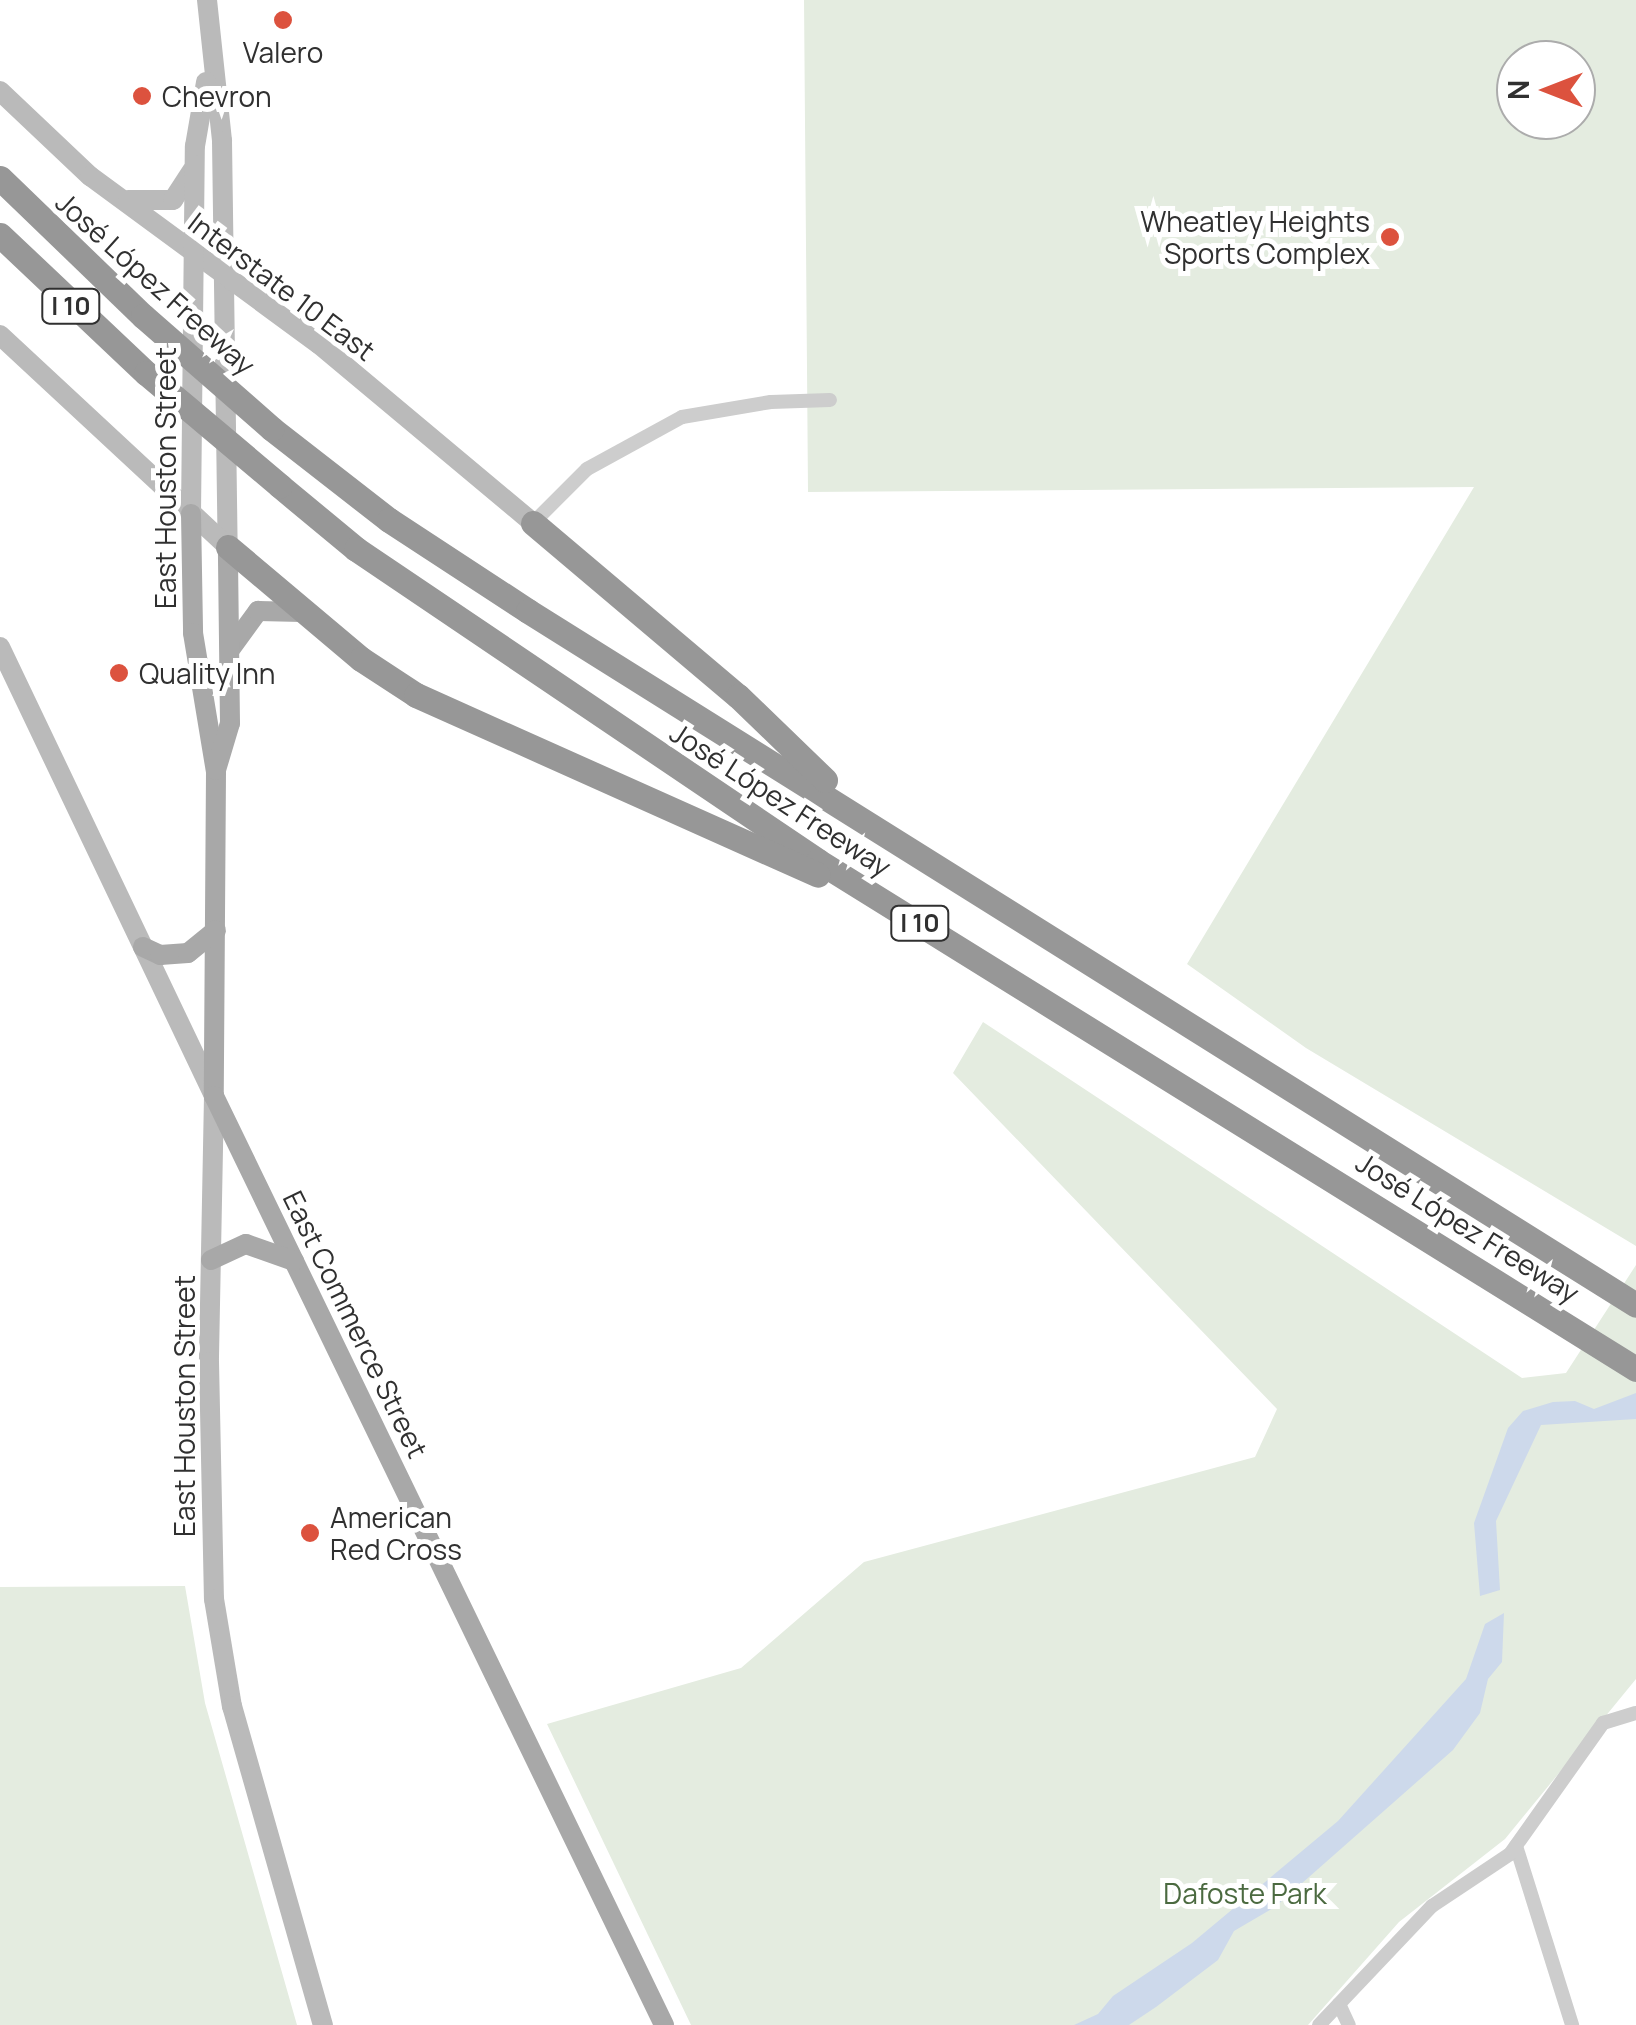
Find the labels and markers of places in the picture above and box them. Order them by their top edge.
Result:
marker: Valero [272,9,294,31]
place label: Valero [243,35,323,69]
place label: Chevron [162,79,272,113]
marker: Chevron [131,85,153,107]
place label: Wheatley Heights Sports Complex [1140,204,1370,270]
marker: Wheatley Heights Sports Complex [1379,226,1401,248]
place label: Quality Inn [139,656,275,690]
marker: Quality Inn [108,662,130,684]
place label: American Red Cross [330,1500,462,1566]
marker: American Red Cross [299,1522,321,1544]

